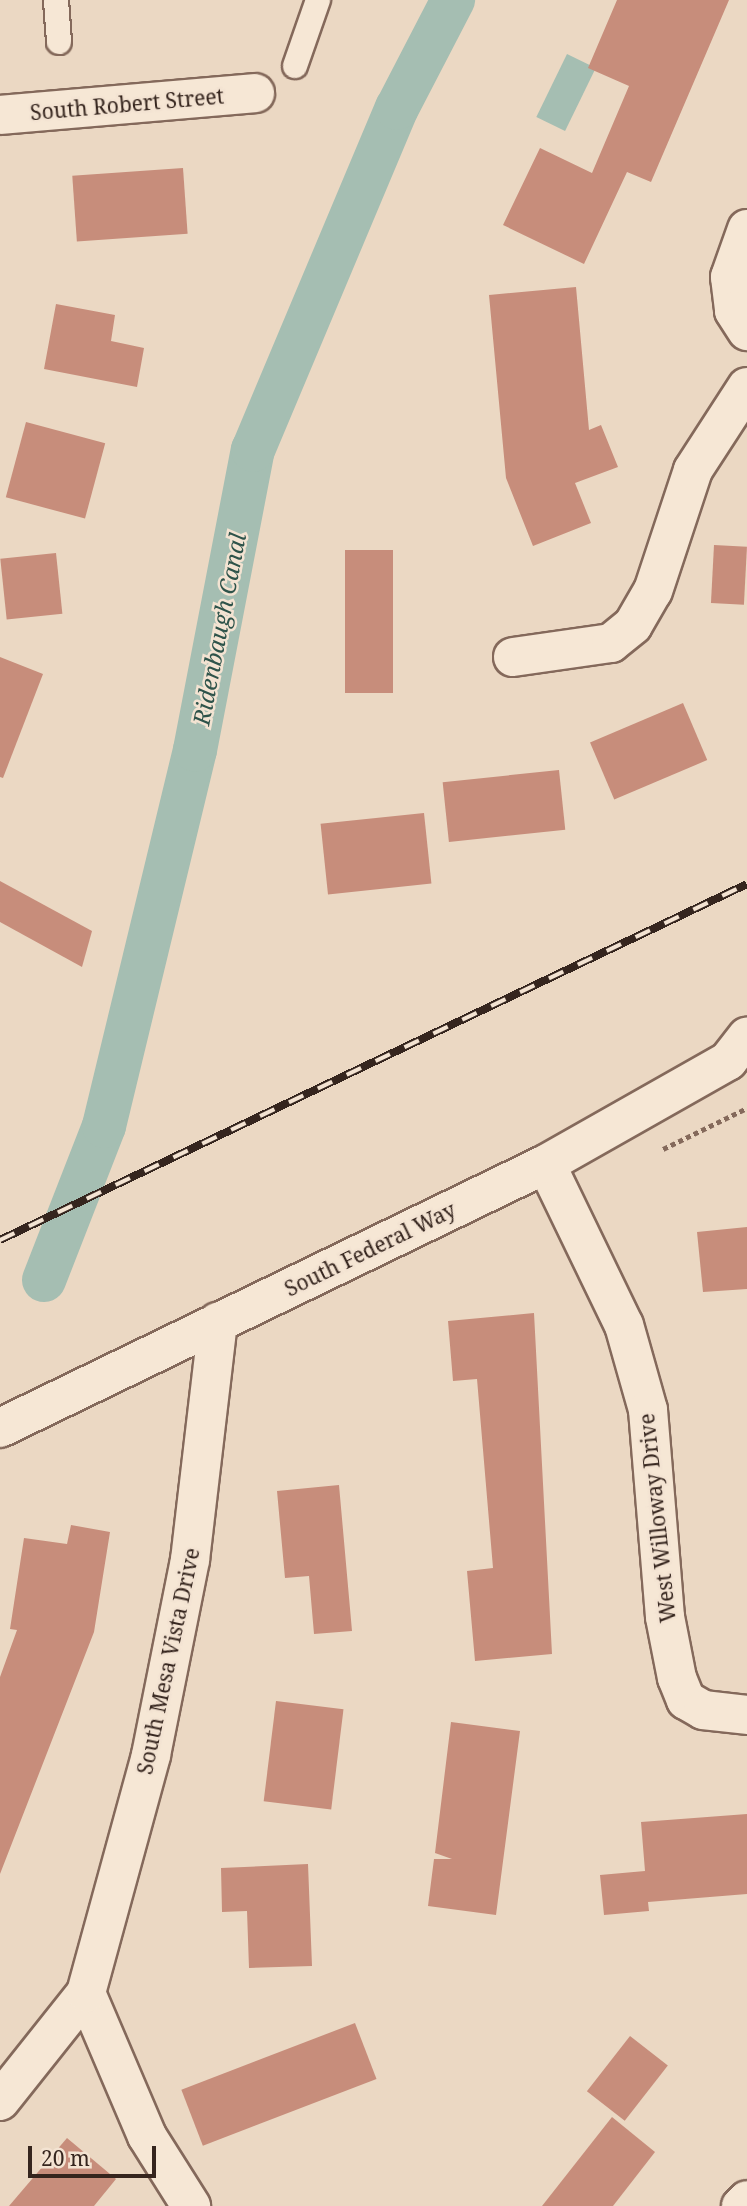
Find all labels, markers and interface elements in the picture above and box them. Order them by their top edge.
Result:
street label: South Robert Street [29,83,225,125]
water label: Ridenbaugh Canal [187,531,251,727]
street label: South Federal Way [280,1197,460,1301]
street label: West Willoway Drive [633,1412,681,1624]
street label: South Mesa Vista Drive [132,1545,204,1777]
scale bar [32,2132,159,2176]
text: 20 m [41,2144,90,2172]

